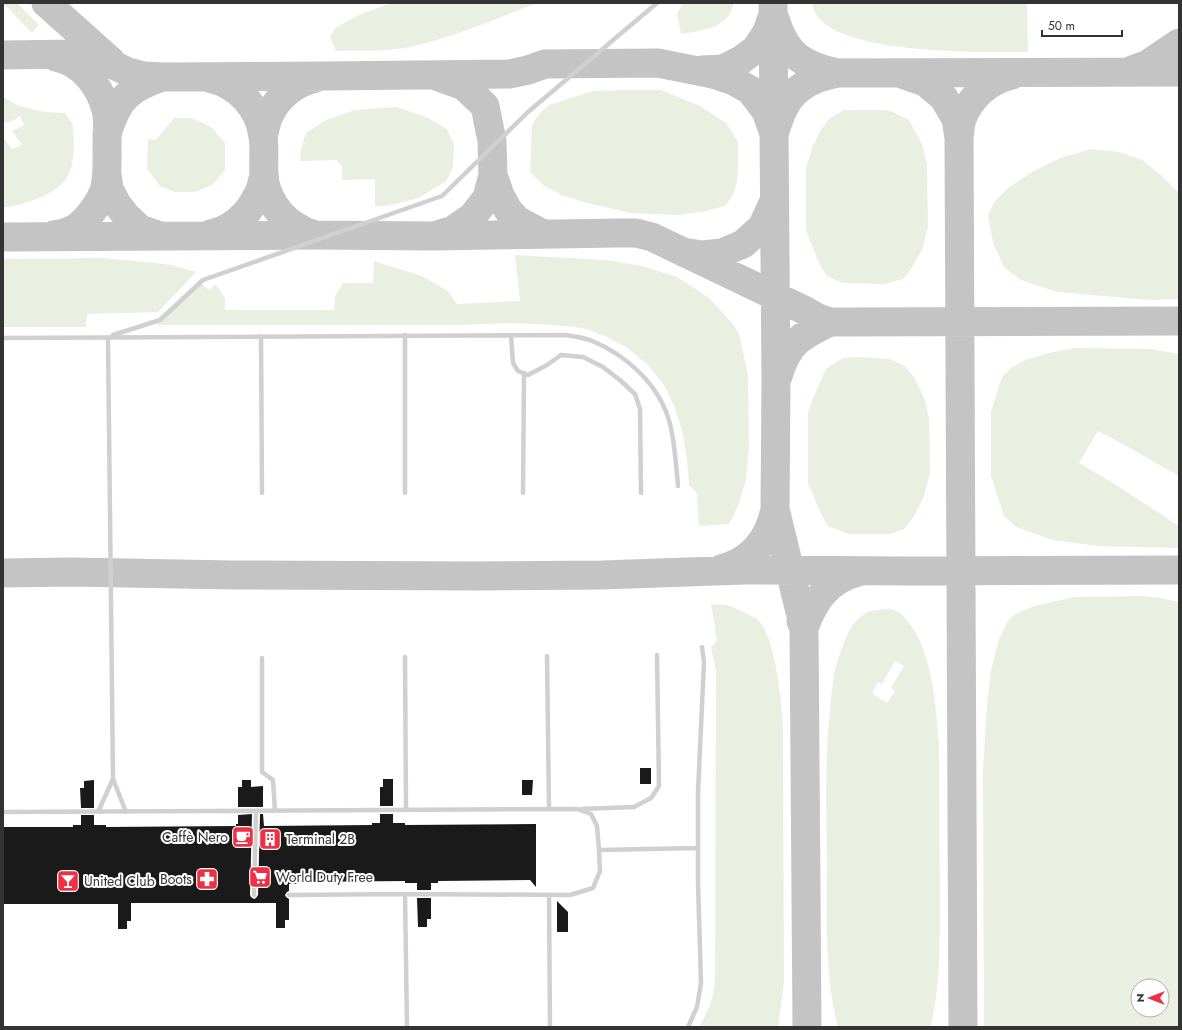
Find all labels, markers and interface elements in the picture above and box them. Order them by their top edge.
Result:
scale bar [1042,12,1122,38]
text: 50 m [1048,17,1075,35]
cafe icon: Caffè Nero [230,824,256,850]
building icon: Terminal 2B [257,826,283,852]
place label: Caffè Nero [162,827,228,847]
place label: Terminal 2B [286,829,355,849]
supermarket icon: World Duty Free [247,864,273,890]
pharmacy icon: Boots [194,866,220,892]
place label: World Duty Free [276,867,373,887]
bar icon: United Club [55,868,81,894]
place label: Boots [160,869,192,889]
place label: United Club [84,871,155,891]
north arrow [1130,978,1170,1018]
text: N [1132,994,1148,1002]

